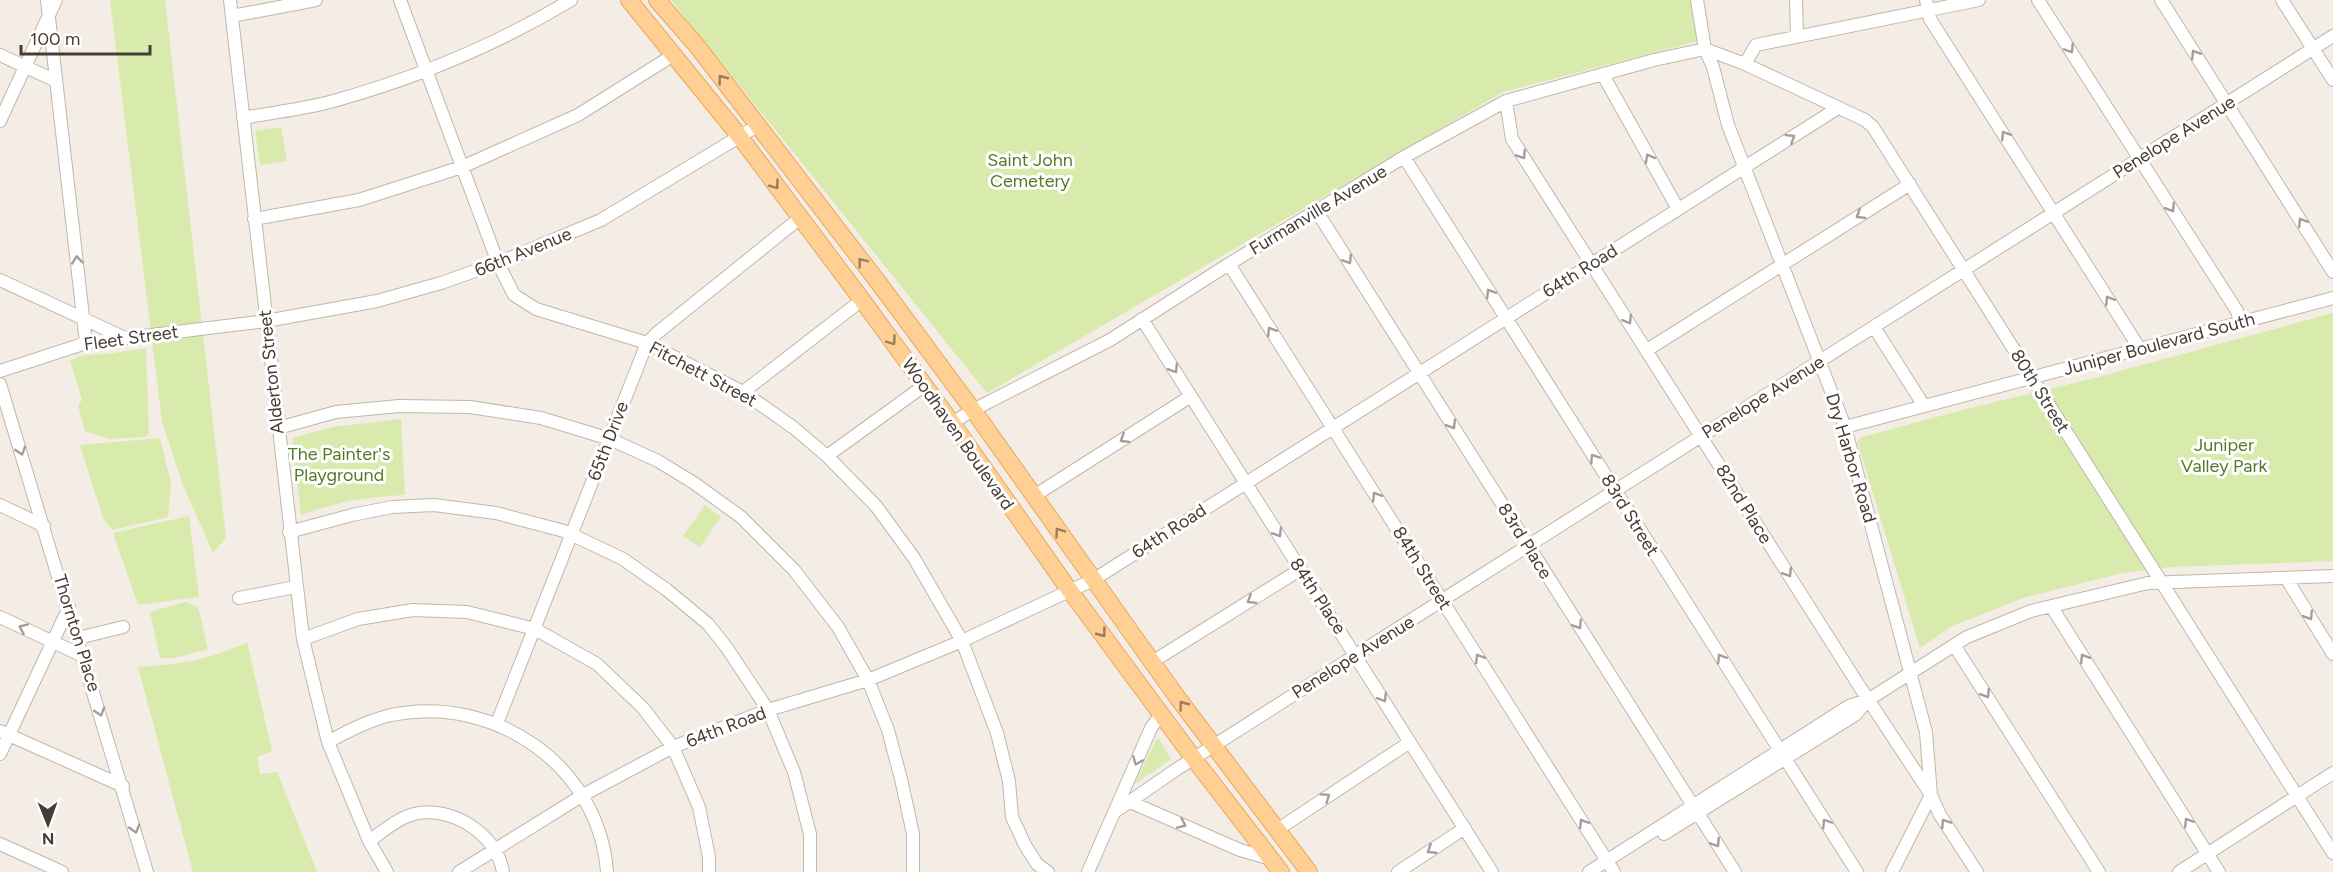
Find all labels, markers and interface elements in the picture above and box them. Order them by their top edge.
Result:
scale bar [21,18,150,56]
text: 100 m [30,28,80,50]
one-way arrow [2062,43,2074,53]
one-way arrow [2191,50,2203,60]
one-way arrow [719,75,730,86]
street label: Penelope Avenue [2109,90,2239,183]
one-way arrow [2000,131,2012,141]
one-way arrow [1785,133,1795,145]
park label: Saint John Cemetery [987,149,1073,192]
one-way arrow [1515,149,1526,160]
one-way arrow [1645,154,1656,164]
street label: Furmanville Avenue [1245,160,1391,260]
one-way arrow [768,178,779,189]
one-way arrow [2164,202,2176,212]
one-way arrow [1856,208,1867,219]
one-way arrow [2297,218,2309,228]
street label: 66th Avenue [471,223,575,281]
street label: 64th Road [1539,239,1621,303]
one-way arrow [1340,254,1352,264]
one-way arrow [71,256,84,265]
one-way arrow [859,258,870,269]
one-way arrow [1486,289,1497,300]
one-way arrow [2104,296,2116,306]
street label: Juniper Boulevard South [2061,308,2257,380]
street label: Alderton Street [254,309,288,435]
one-way arrow [1620,314,1632,324]
street label: Fleet Street [82,320,180,356]
one-way arrow [1267,327,1279,337]
one-way arrow [884,334,895,345]
street label: Fitchett Street [645,336,761,412]
street label: 80th Street [2006,345,2074,437]
street label: Penelope Avenue [1698,350,1828,443]
street label: Woodhaven Boulevard [897,354,1019,514]
one-way arrow [1166,362,1177,373]
street label: Dry Harbor Road [1821,391,1881,525]
street label: 65th Drive [583,398,633,484]
one-way arrow [1444,419,1456,429]
one-way arrow [1120,431,1130,443]
park label: Juniper Valley Park [2181,434,2268,477]
park label: The Painter's Playground [288,443,390,486]
one-way arrow [14,445,26,456]
one-way arrow [1590,454,1601,465]
street label: 82nd Place [1711,460,1777,548]
street label: 83rd Street [1596,470,1664,560]
one-way arrow [1371,492,1383,502]
street label: 64th Road [1128,499,1210,563]
street label: 83rd Place [1493,499,1557,583]
street label: 84th Street [1388,522,1456,614]
one-way arrow [1271,526,1282,537]
one-way arrow [1056,527,1067,538]
street label: 84th Place [1285,554,1351,638]
one-way arrow [1780,567,1792,577]
street label: Thornton Place [49,572,105,694]
one-way arrow [1247,593,1257,605]
street label: Penelope Avenue [1288,610,1418,703]
one-way arrow [2302,610,2314,620]
one-way arrow [1571,618,1582,629]
one-way arrow [18,623,29,635]
one-way arrow [1095,627,1106,638]
one-way arrow [1474,654,1486,664]
one-way arrow [1716,654,1728,664]
one-way arrow [2079,654,2091,664]
one-way arrow [1978,688,1989,699]
one-way arrow [1375,692,1387,702]
one-way arrow [1179,700,1190,711]
street label: 64th Road [683,702,769,752]
one-way arrow [93,706,105,717]
one-way arrow [1132,754,1144,765]
one-way arrow [1320,793,1330,805]
north arrow [18,794,78,854]
one-way arrow [1175,817,1186,829]
one-way arrow [1579,818,1590,829]
one-way arrow [2184,818,2195,829]
one-way arrow [1821,819,1833,829]
one-way arrow [1941,819,1953,829]
one-way arrow [128,823,140,834]
text: N [42,829,55,848]
one-way arrow [1709,837,1721,847]
one-way arrow [1427,843,1438,854]

